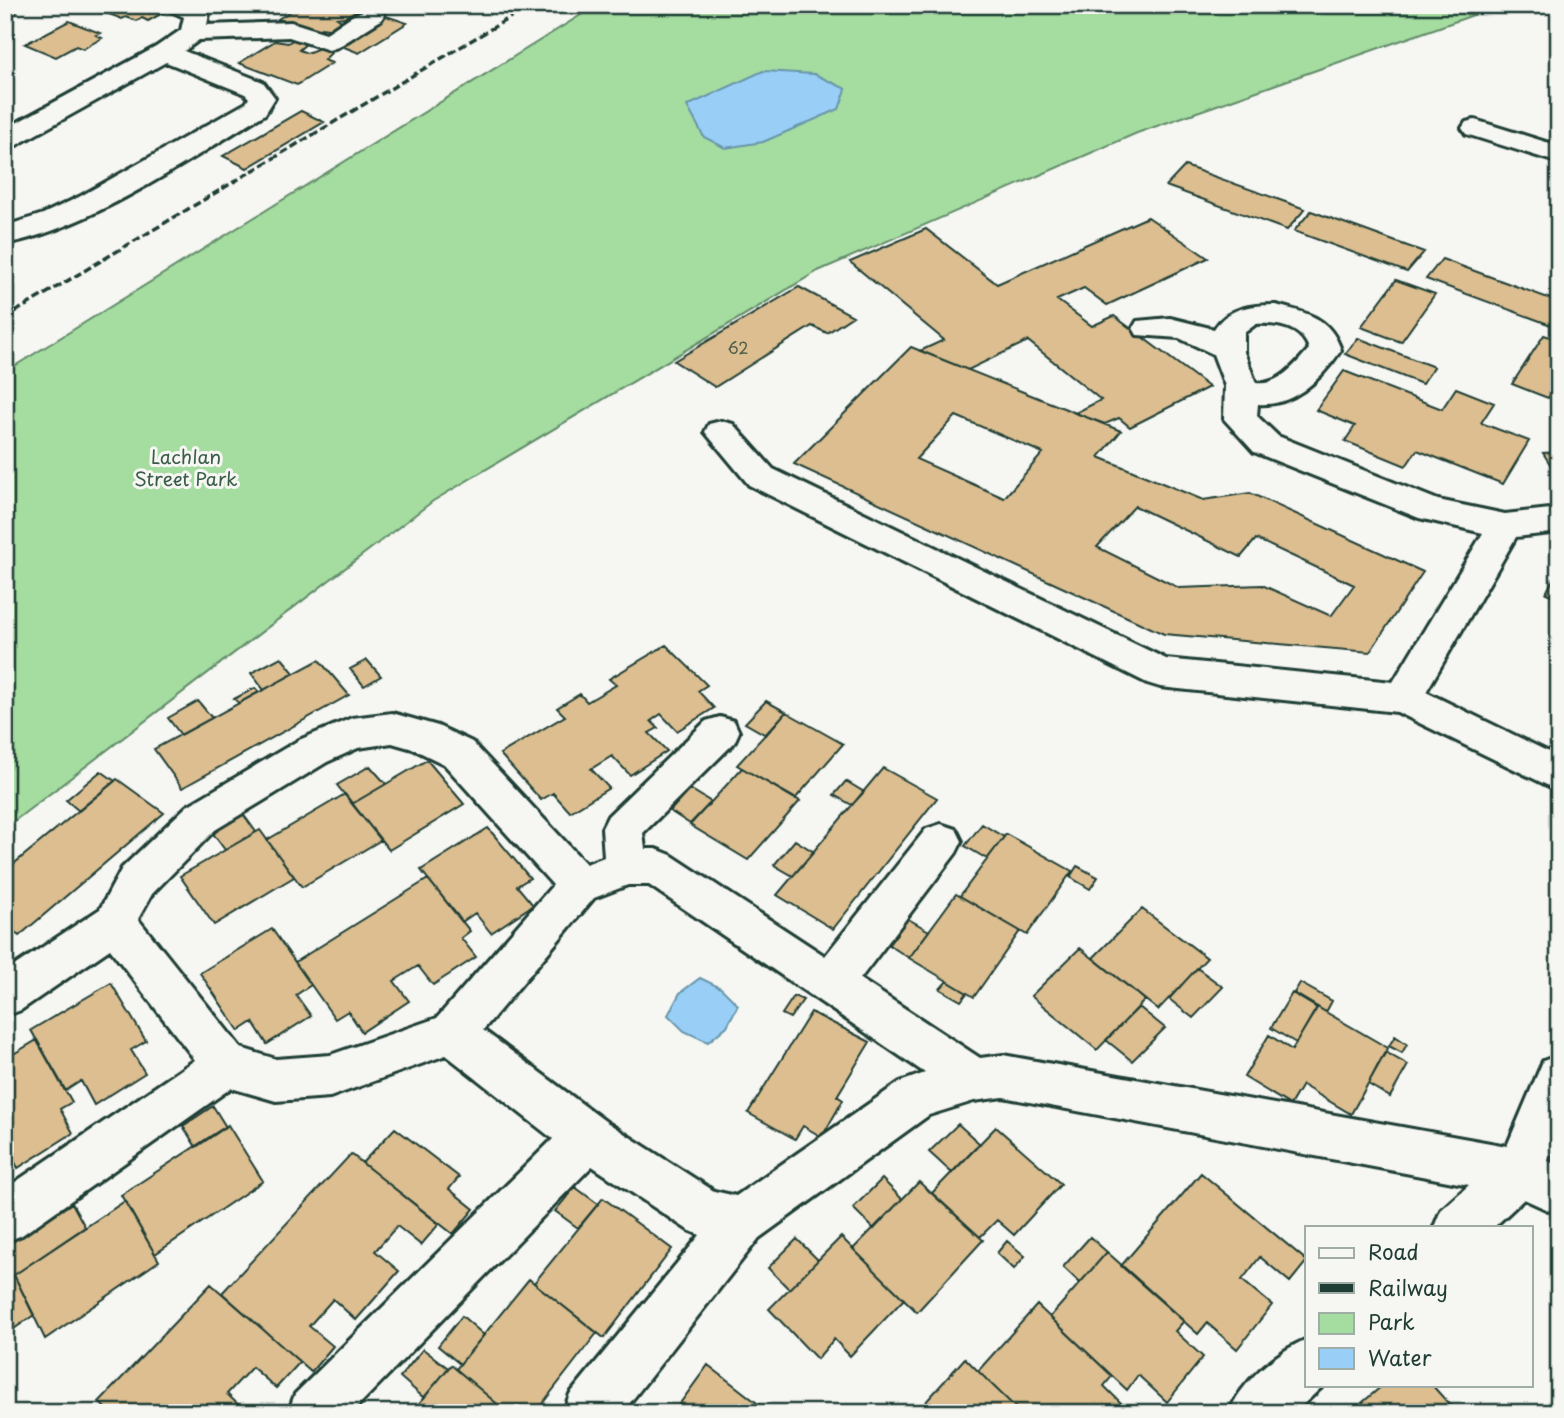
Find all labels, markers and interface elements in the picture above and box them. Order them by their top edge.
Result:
house number: 62 [727,335,749,359]
park label: Lachlan Street Park [134,442,238,492]
legend [1305,1226,1532,1386]
text: Road [1368,1235,1419,1267]
text: Railway [1368,1271,1448,1303]
text: Park [1368,1305,1415,1337]
text: Water [1368,1341,1432,1373]

